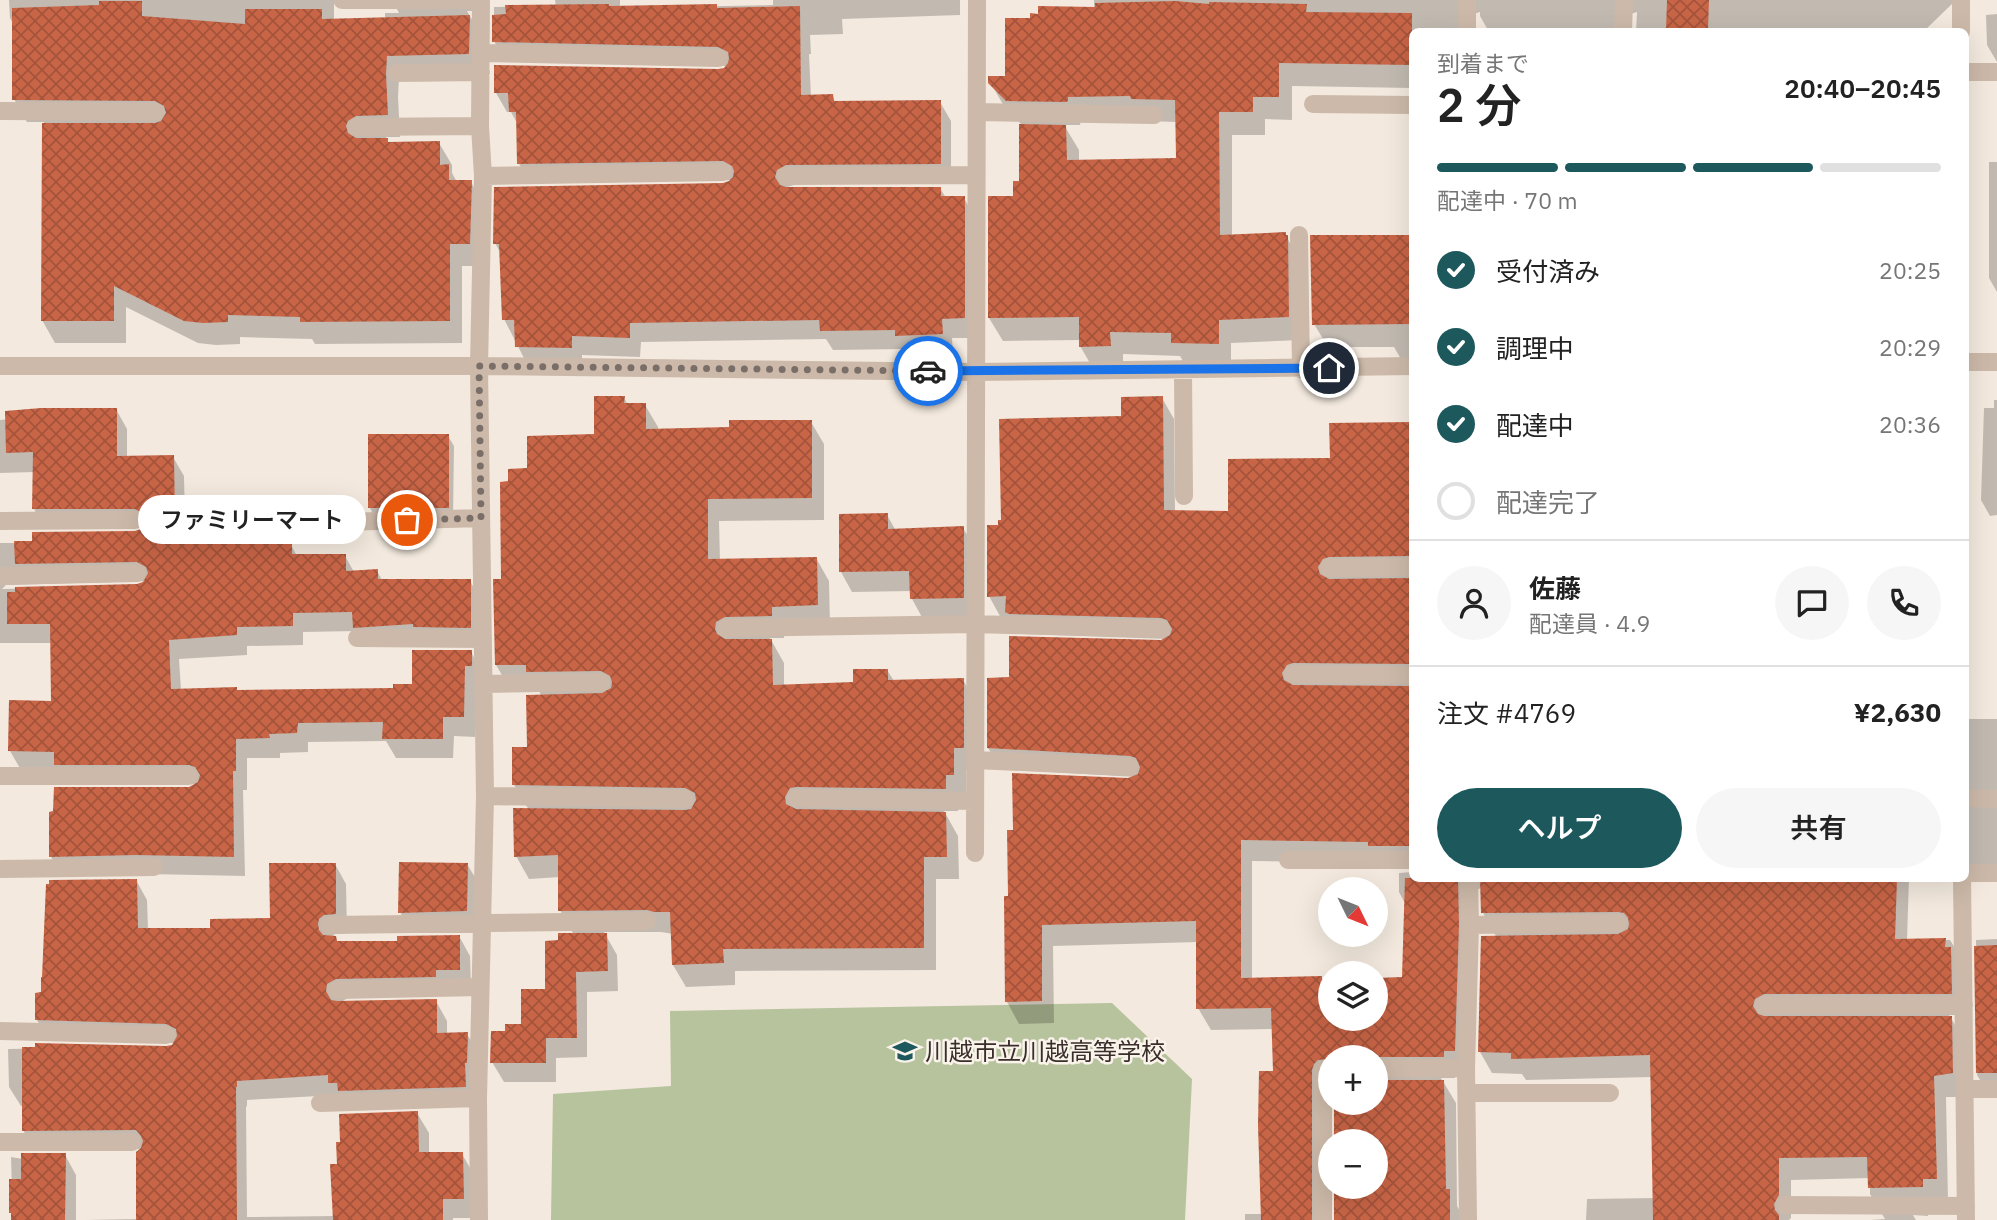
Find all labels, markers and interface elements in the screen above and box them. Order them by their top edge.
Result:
text: 到着まで [1437,48,1529,78]
text: 20:40–20:45 [1784,71,1941,105]
text: 2 分 [1437,75,1521,135]
text: 配達中 · 70 m [1437,185,1577,215]
icon: check [1437,251,1475,289]
text: 受付済み [1496,254,1600,288]
text: 20:25 [1879,255,1941,285]
icon: check [1437,328,1475,366]
text: 調理中 [1496,331,1574,365]
text: 20:29 [1879,332,1941,362]
courier [893,336,963,406]
pin [1299,338,1359,398]
icon: home [1310,349,1348,387]
icon: car [909,352,947,390]
icon: check [1437,405,1475,443]
text: 配達中 [1496,408,1574,442]
text: 20:36 [1879,409,1941,439]
text: 配達完了 [1496,485,1600,519]
pin [377,490,437,550]
callout: ファミリーマート [138,496,365,544]
icon: bag [388,501,426,539]
text: ファミリーマート [160,504,344,534]
button: person [1437,566,1511,640]
button: chat [1775,566,1849,640]
button: phone [1867,566,1941,640]
text: 佐藤 [1529,571,1581,605]
text: 配達員 · 4.9 [1529,608,1650,638]
text: ¥2,630 [1854,695,1941,729]
text: 注文 #4769 [1437,696,1576,730]
button: ヘルプ [1437,788,1682,868]
button: 共有 [1696,788,1941,868]
north arrow [1318,877,1388,947]
map controls [1318,877,1388,1199]
button: layers [1318,961,1388,1031]
place label: 川越市立川越高等学校 [925,1035,1165,1067]
school or university icon: 川越市立川越高等学校 [891,1037,919,1065]
button: + [1318,1045,1388,1115]
button: − [1318,1129,1388,1199]

